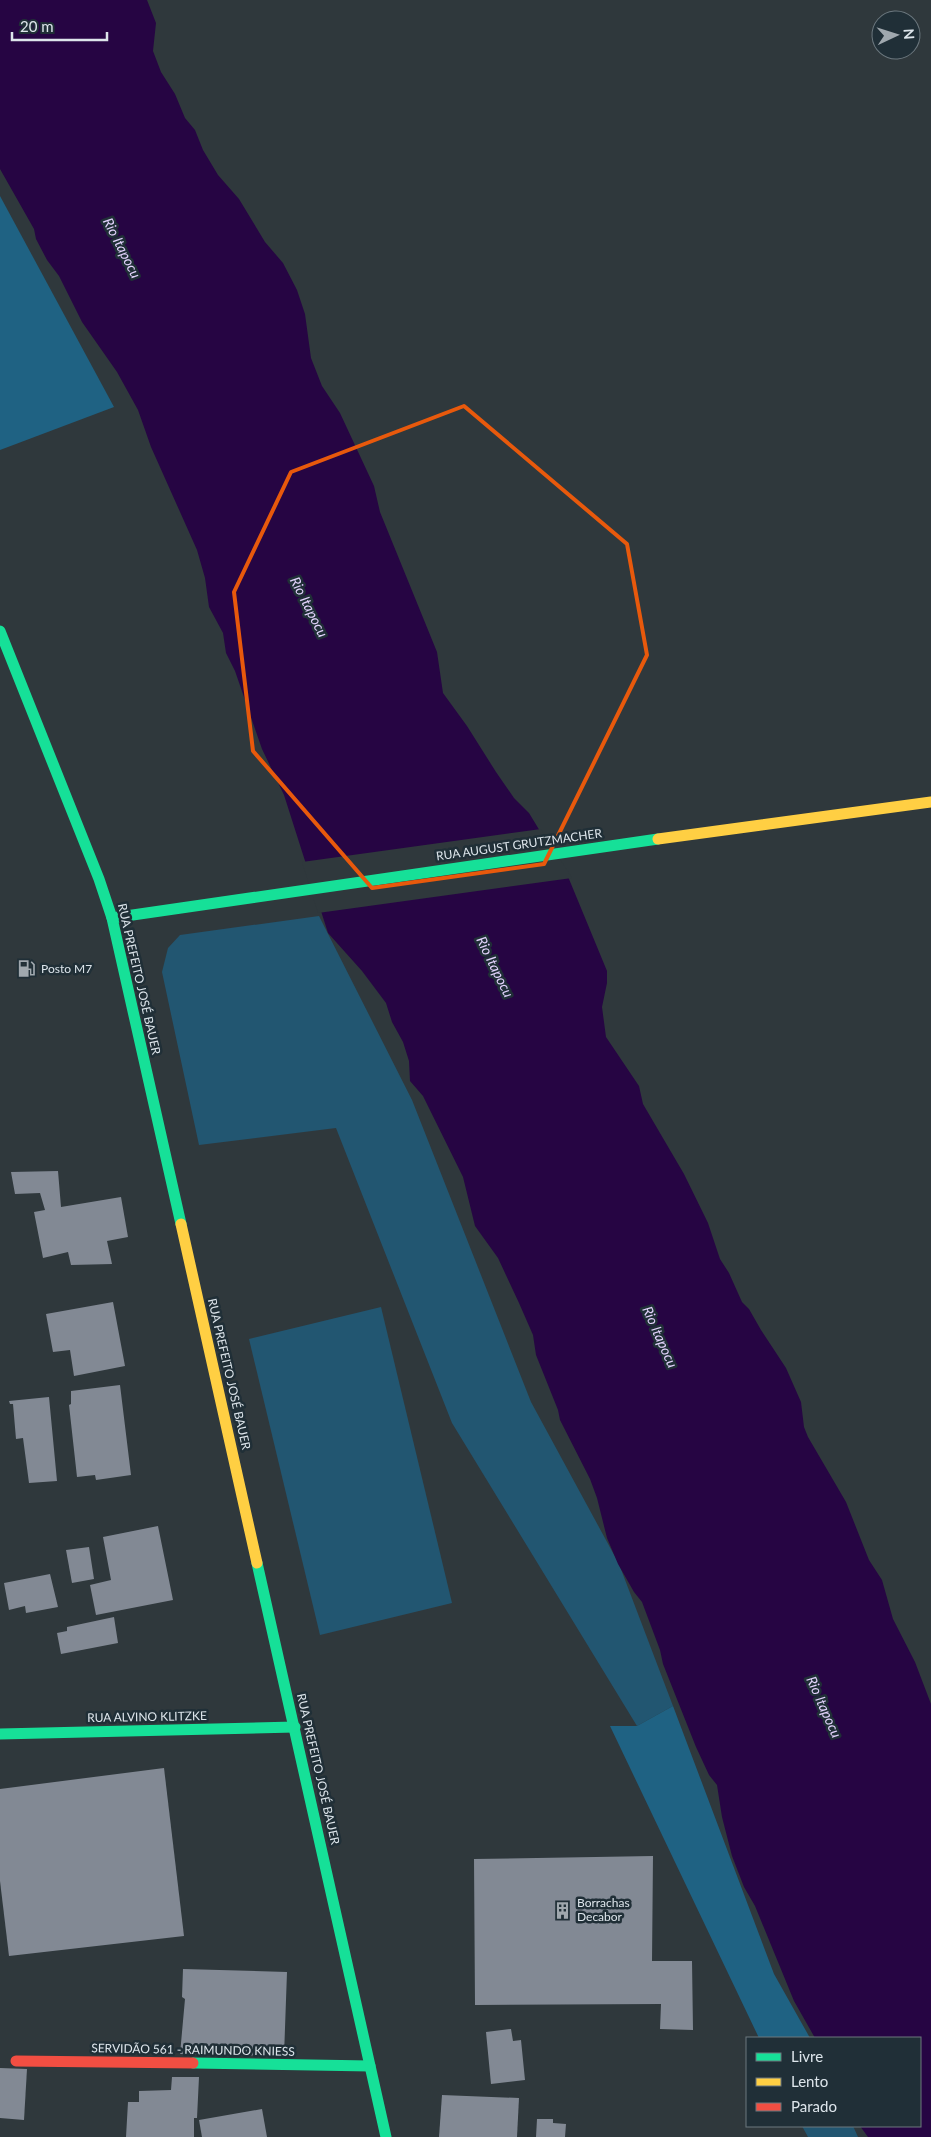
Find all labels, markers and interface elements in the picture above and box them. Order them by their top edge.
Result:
scale bar [12,10,108,42]
north arrow [871,10,921,60]
text: 20 m [20,17,54,35]
text: N [901,28,918,40]
water label: Rio Itapocu [100,215,145,281]
water label: Rio Itapocu [287,574,332,640]
street label: RUA AUGUST GRUTZMACHER [435,825,603,864]
street label: RUA PREFEITO JOSÉ BAUER [115,902,164,1056]
water label: Rio Itapocu [473,933,518,1000]
fuel station icon: Posto M7 [17,959,37,979]
place label: Posto M7 [41,961,92,976]
street label: RUA PREFEITO JOSÉ BAUER [205,1297,254,1451]
water label: Rio Itapocu [639,1303,682,1370]
water label: Rio Itapocu [803,1673,846,1740]
street label: RUA PREFEITO JOSÉ BAUER [294,1692,343,1846]
street label: RUA ALVINO KLITZKE [87,1708,207,1725]
place label: Borrachas Decabor [577,1895,630,1924]
building icon: Borrachas Decabor [553,1900,573,1920]
legend [746,2037,921,2127]
street label: SERVIDÃO 561 - RAIMUNDO KNIESS [91,2040,295,2059]
text: Livre [791,2047,823,2065]
text: Lento [791,2072,828,2090]
text: Parado [791,2097,837,2115]

